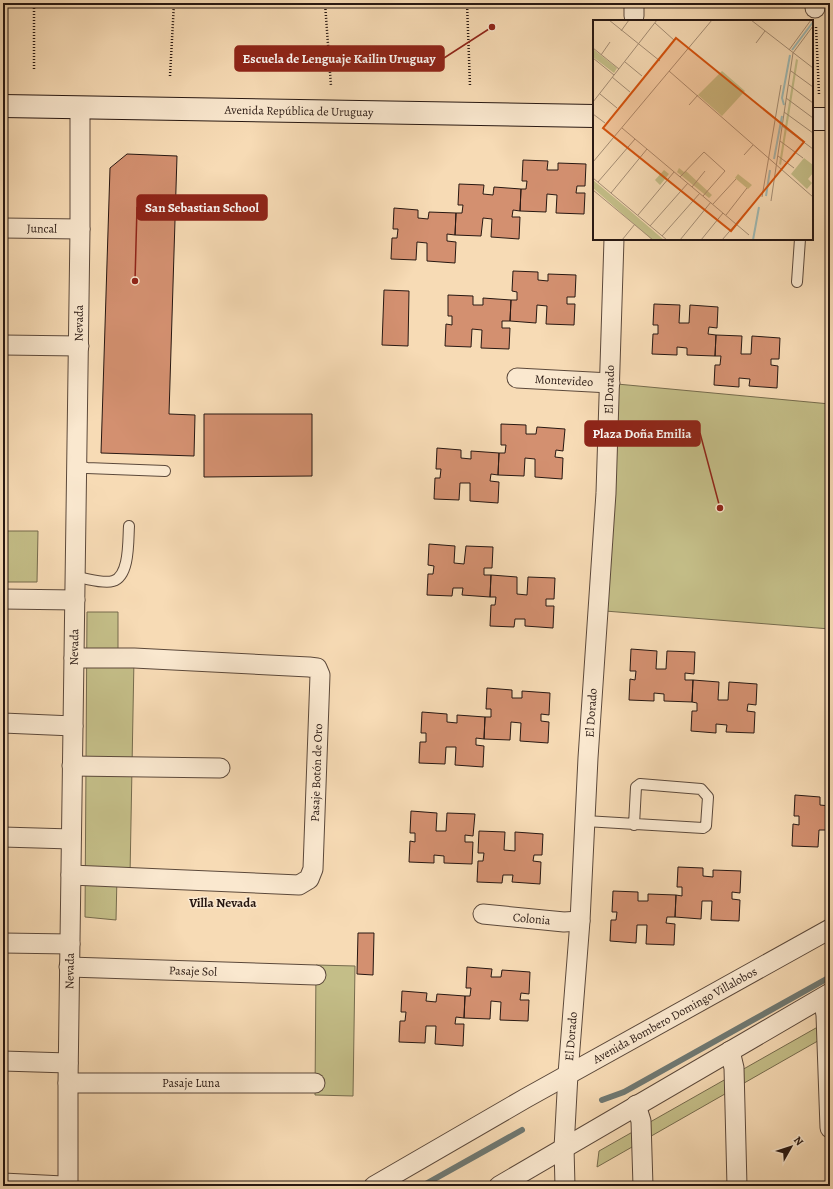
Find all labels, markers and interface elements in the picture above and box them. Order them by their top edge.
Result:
inset map [593,20,813,240]
callout: Escuela de Lenguaje Kailin Uruguay [235,46,444,71]
text: Escuela de Lenguaje Kailin Uruguay [243,50,436,67]
street label: Avenida República de Uruguay [223,102,374,120]
callout: San Sebastian School [137,195,267,220]
text: San Sebastian School [145,199,260,216]
street label: Juncal [27,220,57,237]
street label: Nevada [70,304,87,341]
street label: El Dorado [600,365,618,414]
street label: Montevideo [534,371,594,390]
callout: Plaza Doña Emilia [585,421,700,446]
text: Plaza Doña Emilia [593,425,692,442]
street label: Nevada [66,628,82,665]
street label: El Dorado [581,688,601,738]
street label: Pasaje Botón de Oro [307,723,326,822]
district label: Villa Nevada [188,894,257,911]
street label: Colonia [512,909,552,929]
street label: Nevada [61,952,78,989]
street label: Pasaje Sol [169,962,217,980]
street label: Avenida Bombero Domingo Villalobos [589,963,760,1068]
street label: El Dorado [561,1011,581,1061]
street label: Pasaje Luna [162,1075,220,1091]
north arrow [771,1127,811,1167]
text: N [790,1133,807,1149]

